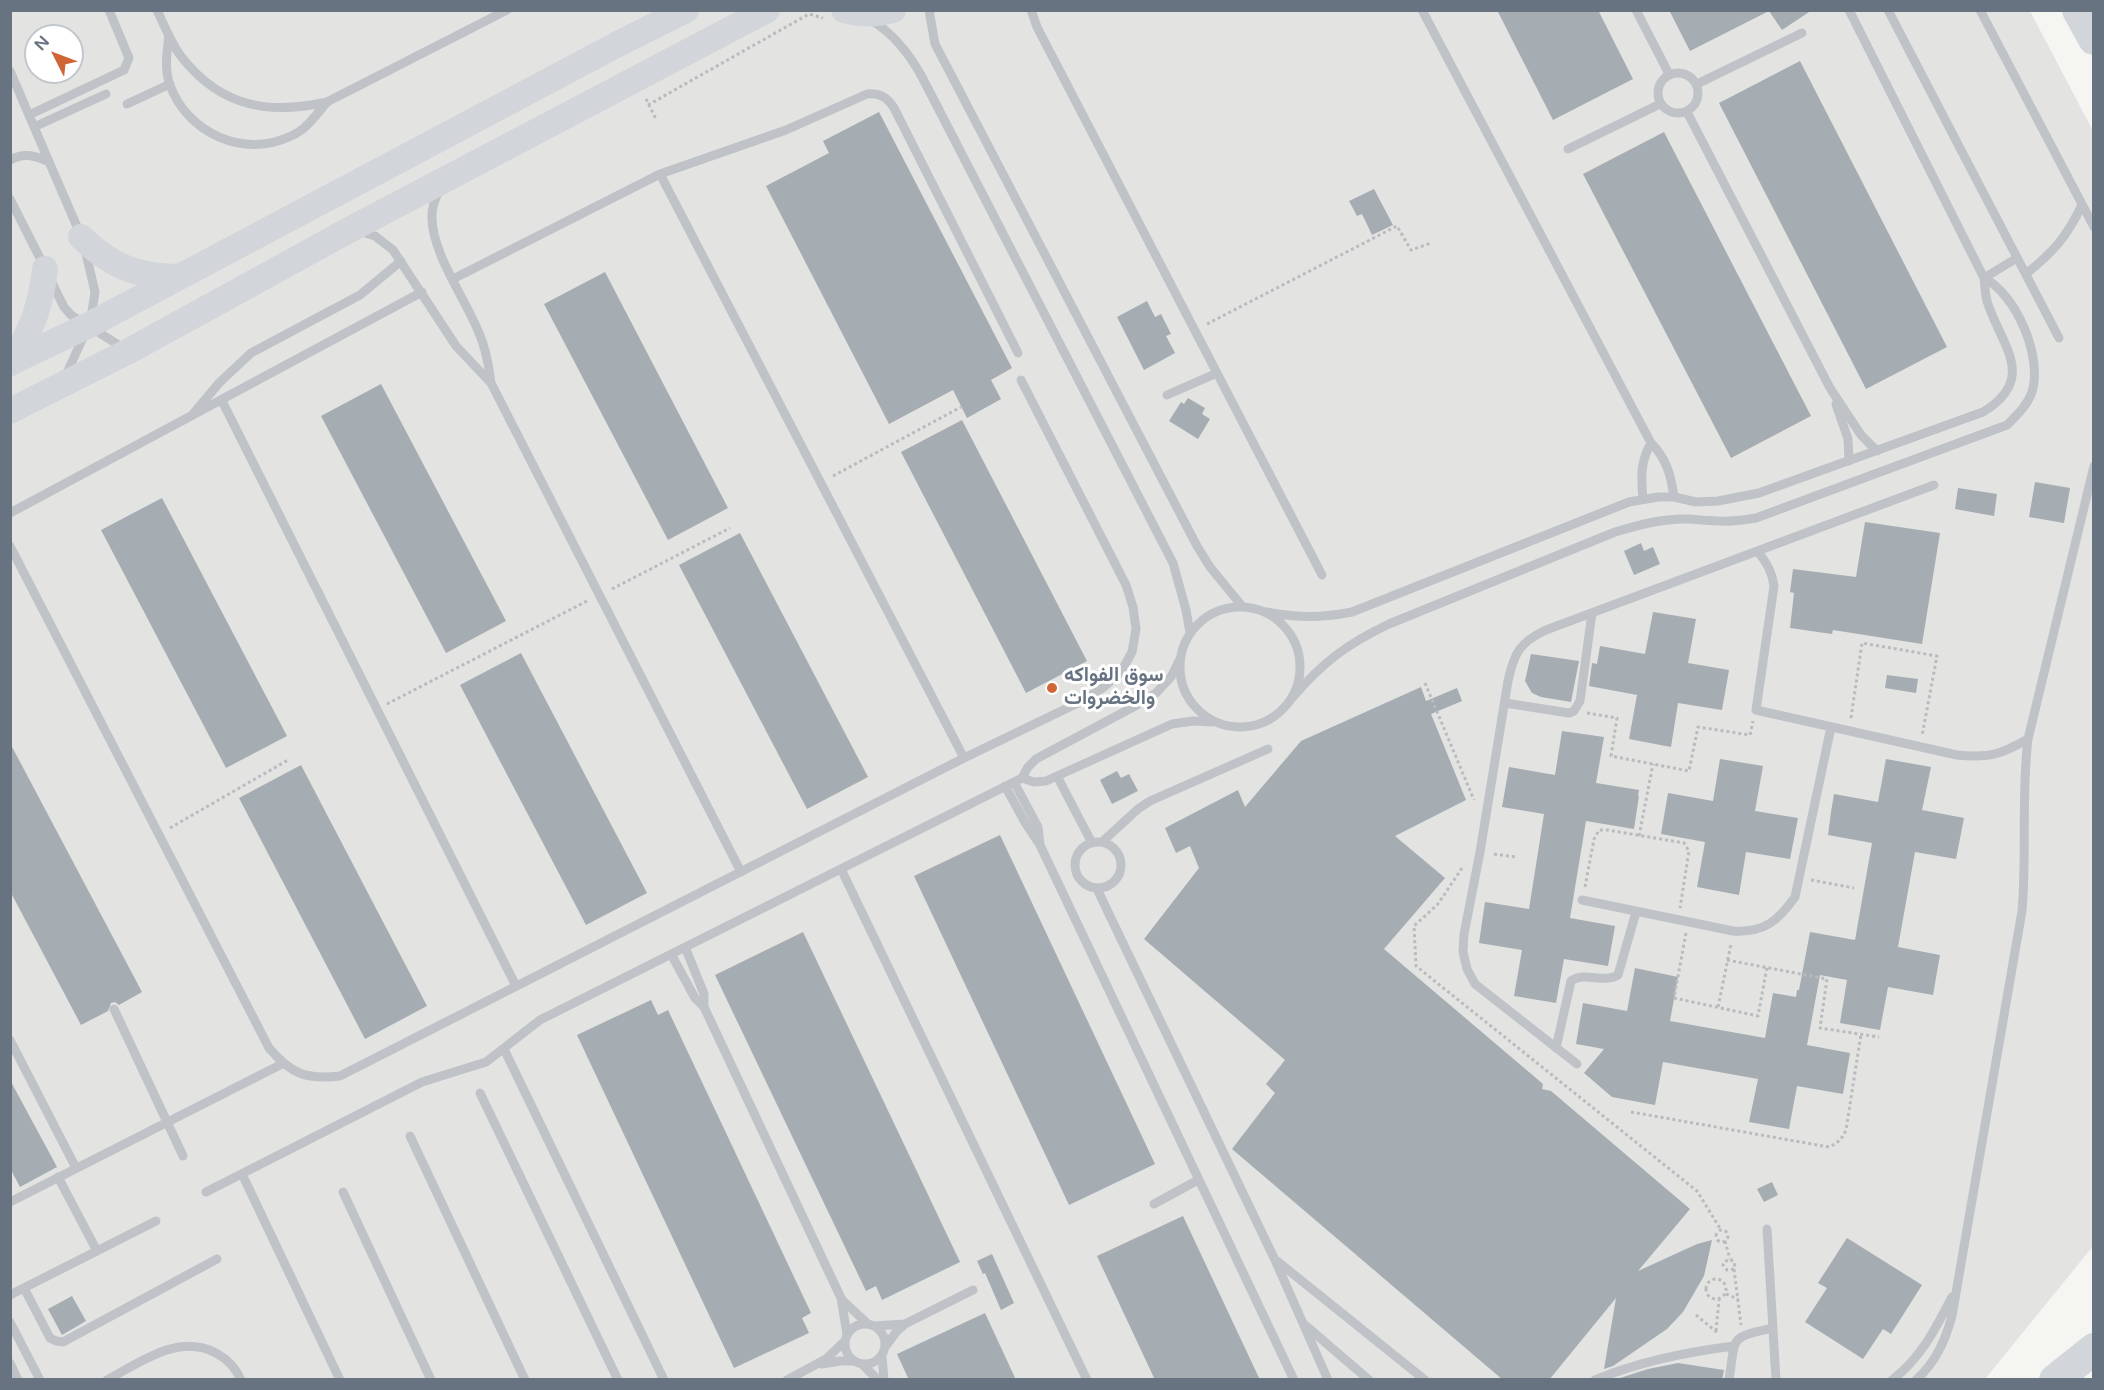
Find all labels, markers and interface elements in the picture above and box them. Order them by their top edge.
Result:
north arrow [24,24,84,84]
text: N [30,32,54,55]
place label: سوق الفواكه والخضروات [1064,664,1164,711]
marker: سوق الفواكه والخضروات [1045,681,1059,695]

